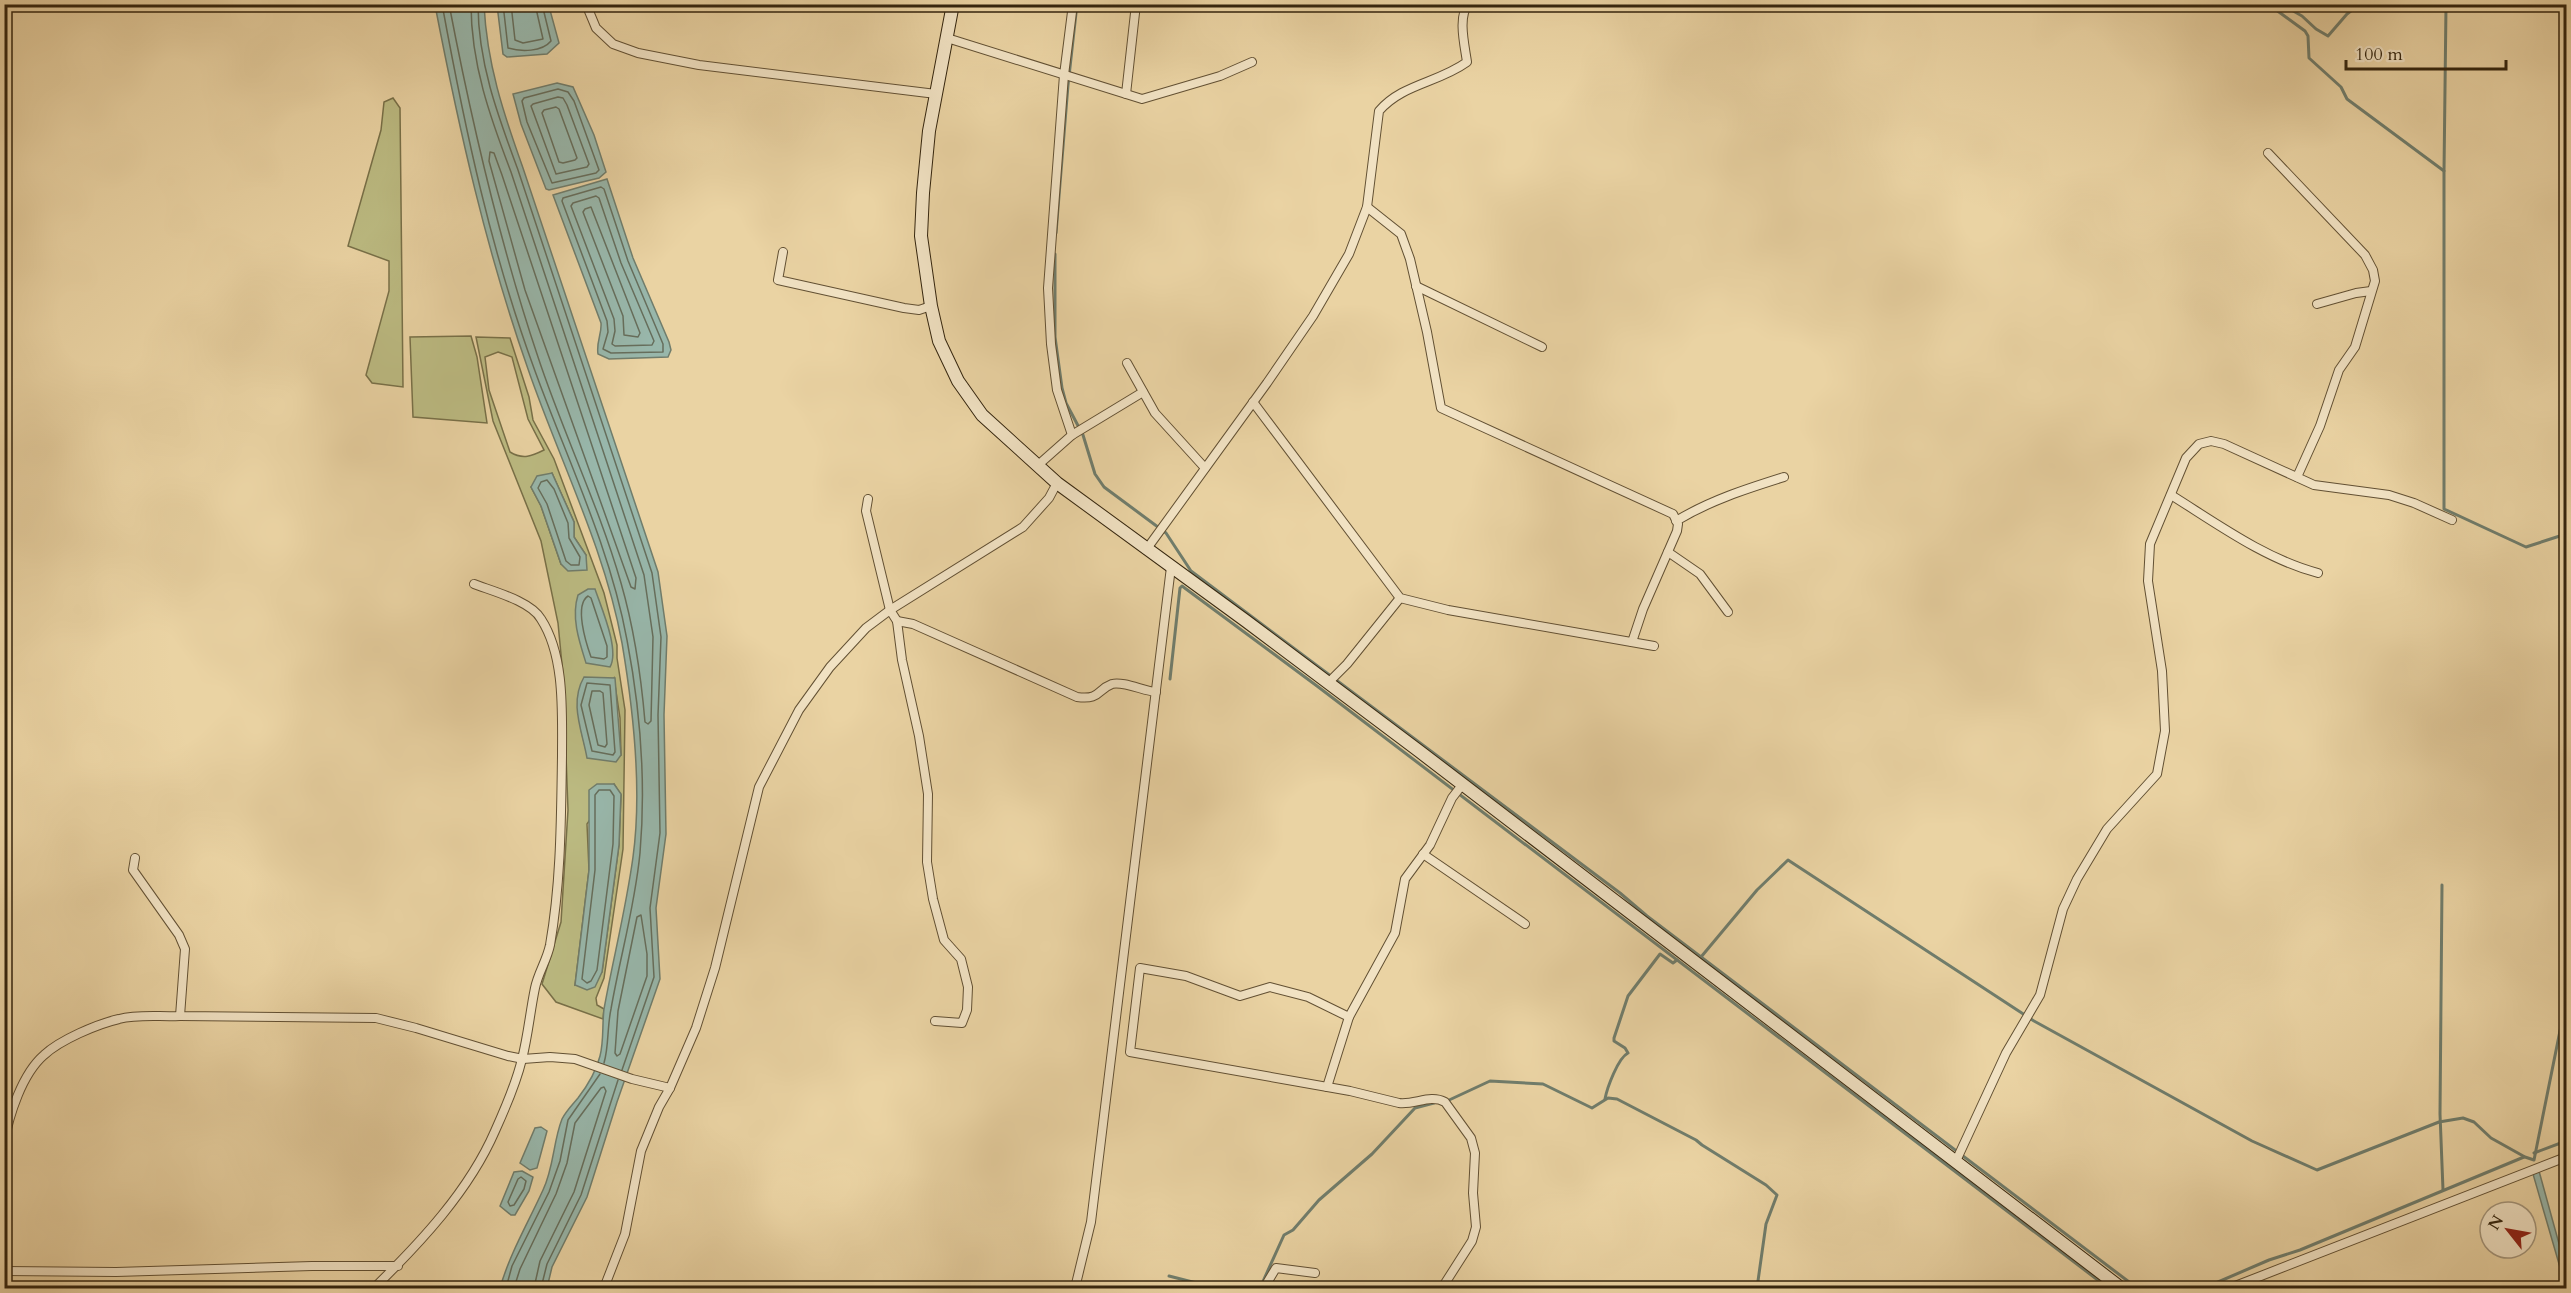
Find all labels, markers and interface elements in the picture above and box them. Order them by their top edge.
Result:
scale bar [2346,33,2506,71]
text: 100 m [2355,42,2403,67]
north arrow [2478,1200,2538,1260]
text: N [2483,1211,2509,1234]

